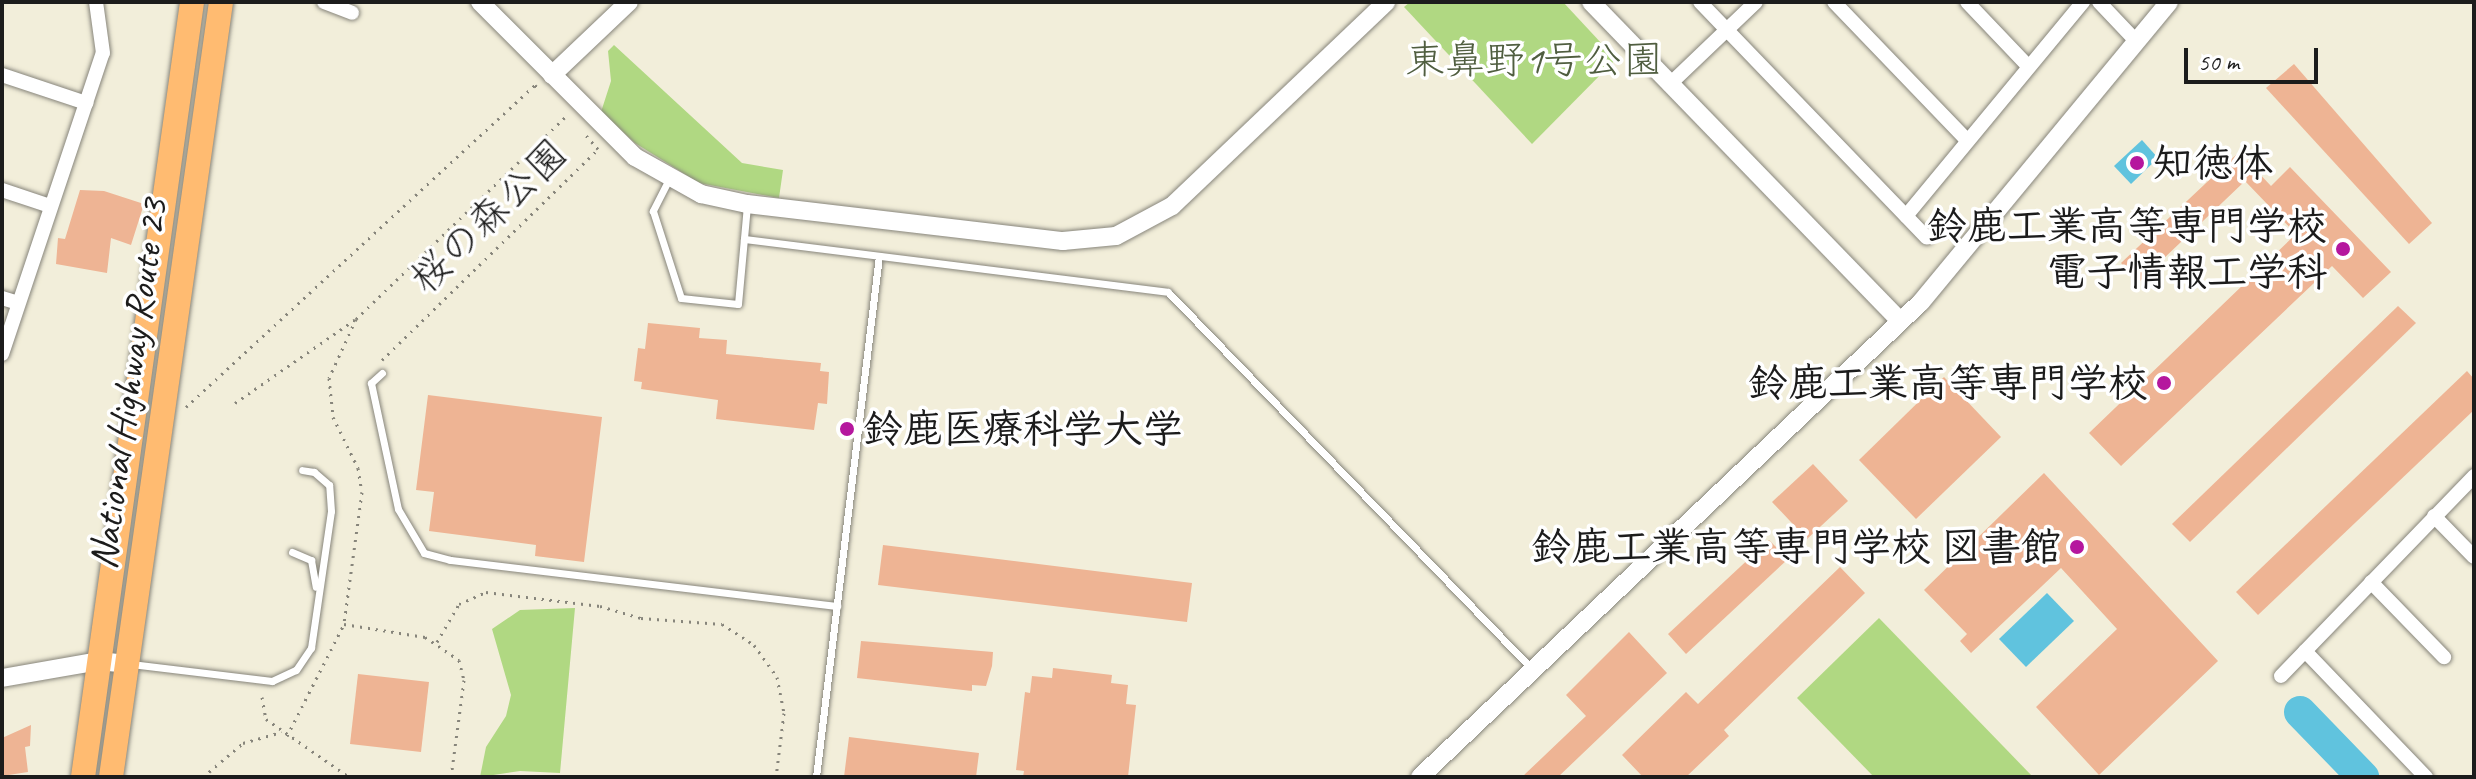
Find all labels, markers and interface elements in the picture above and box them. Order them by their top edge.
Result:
scale bar [2188,32,2322,82]
park label: 東鼻野1号公園 [1405,36,1663,84]
text: 50 m [2198,47,2239,77]
street label: 桜の森公園 [400,129,578,303]
place label: 知徳体 [2153,139,2273,187]
marker: 知徳体 [2128,154,2146,172]
street label: National Highway Route 23 [78,196,178,572]
place label: 鈴鹿工業高等専門学校 電子情報工学科 [1927,202,2327,296]
marker: 鈴鹿工業高等専門学校 電子情報工学科 [2334,240,2352,258]
place label: 鈴鹿工業高等専門学校 [1748,359,2148,407]
marker: 鈴鹿工業高等専門学校 [2155,374,2173,392]
place label: 鈴鹿医療科学大学 [863,405,1183,453]
marker: 鈴鹿医療科学大学 [838,420,856,438]
place label: 鈴鹿工業高等専門学校 図書館 [1531,523,2061,571]
marker: 鈴鹿工業高等専門学校 図書館 [2068,538,2086,556]

